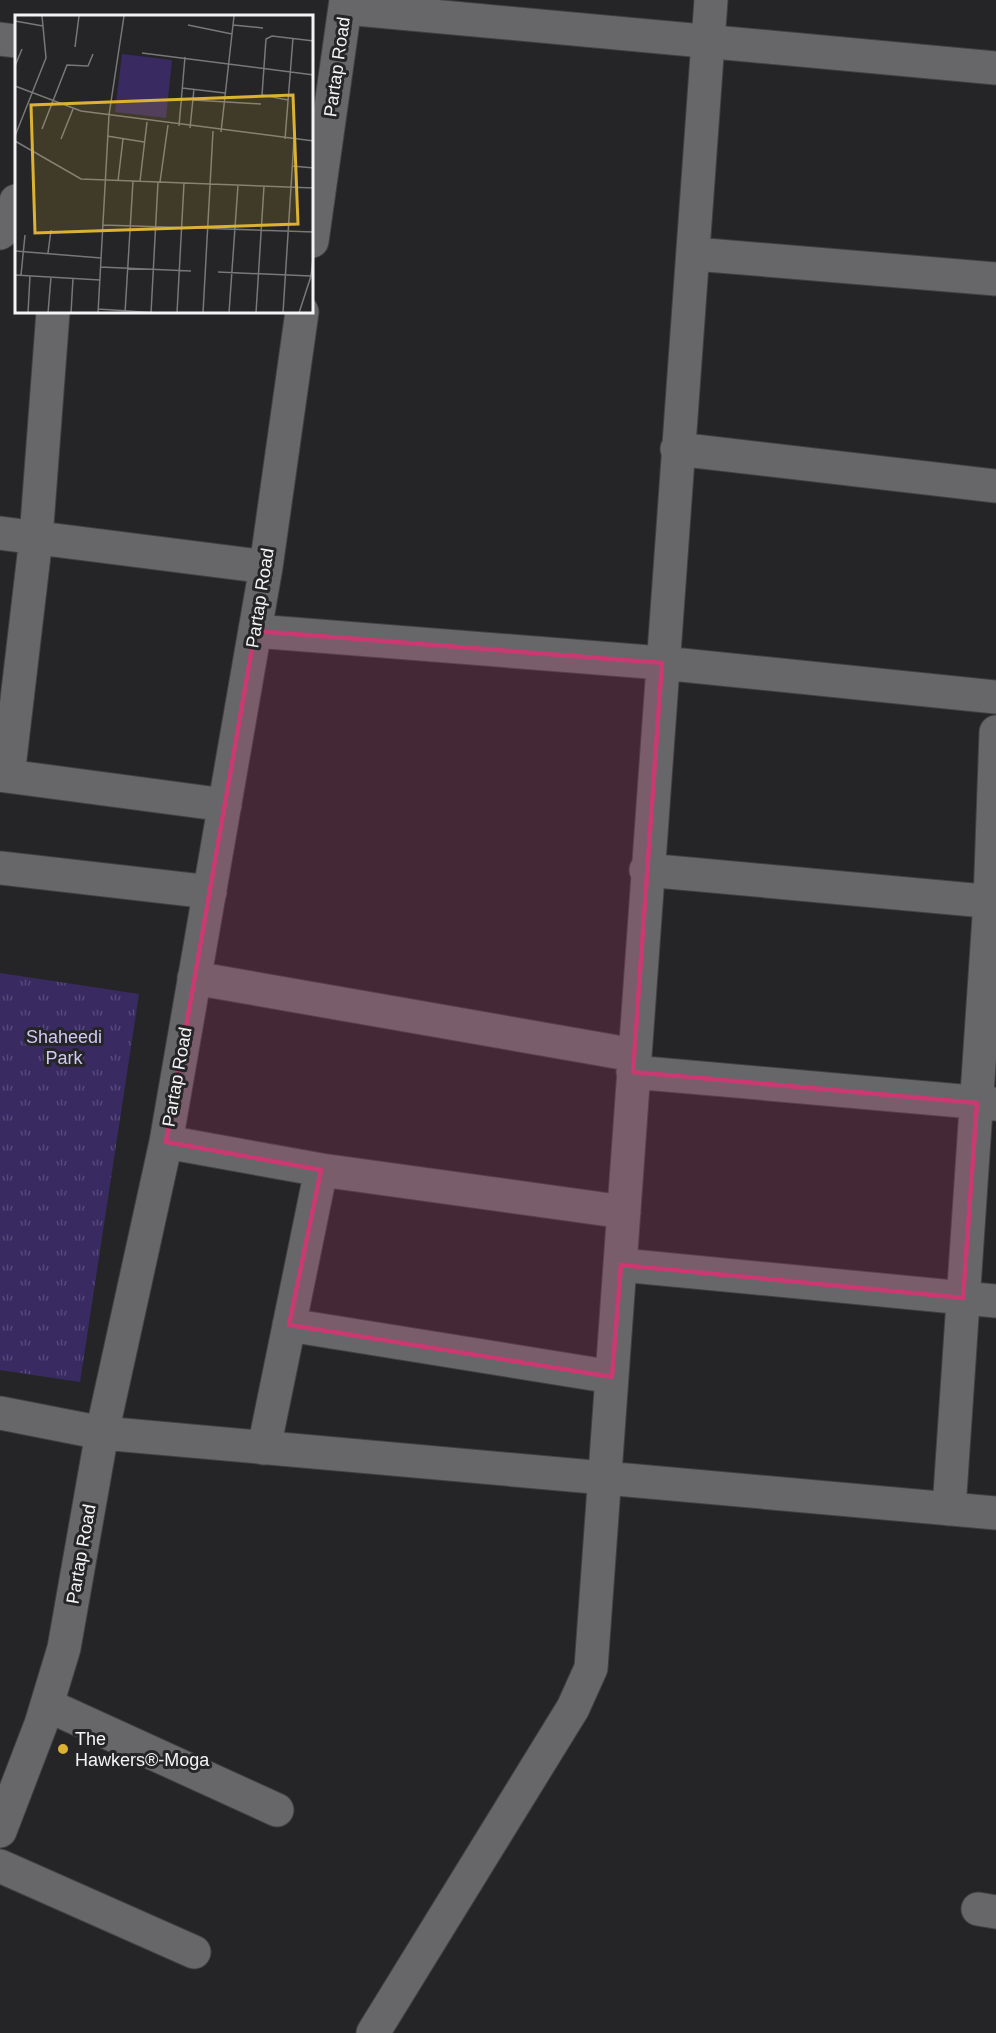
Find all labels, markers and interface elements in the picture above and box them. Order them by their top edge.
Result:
inset map [15,15,314,314]
street label: Partap Road [320,16,354,118]
street label: Partap Road [242,547,278,649]
street label: Partap Road [158,1025,196,1129]
park label: Shaheedi Park [26,1027,102,1068]
street label: Partap Road [62,1502,100,1606]
place label: The Hawkers®-Moga [75,1729,210,1770]
marker: The Hawkers®-Moga [56,1742,70,1756]

